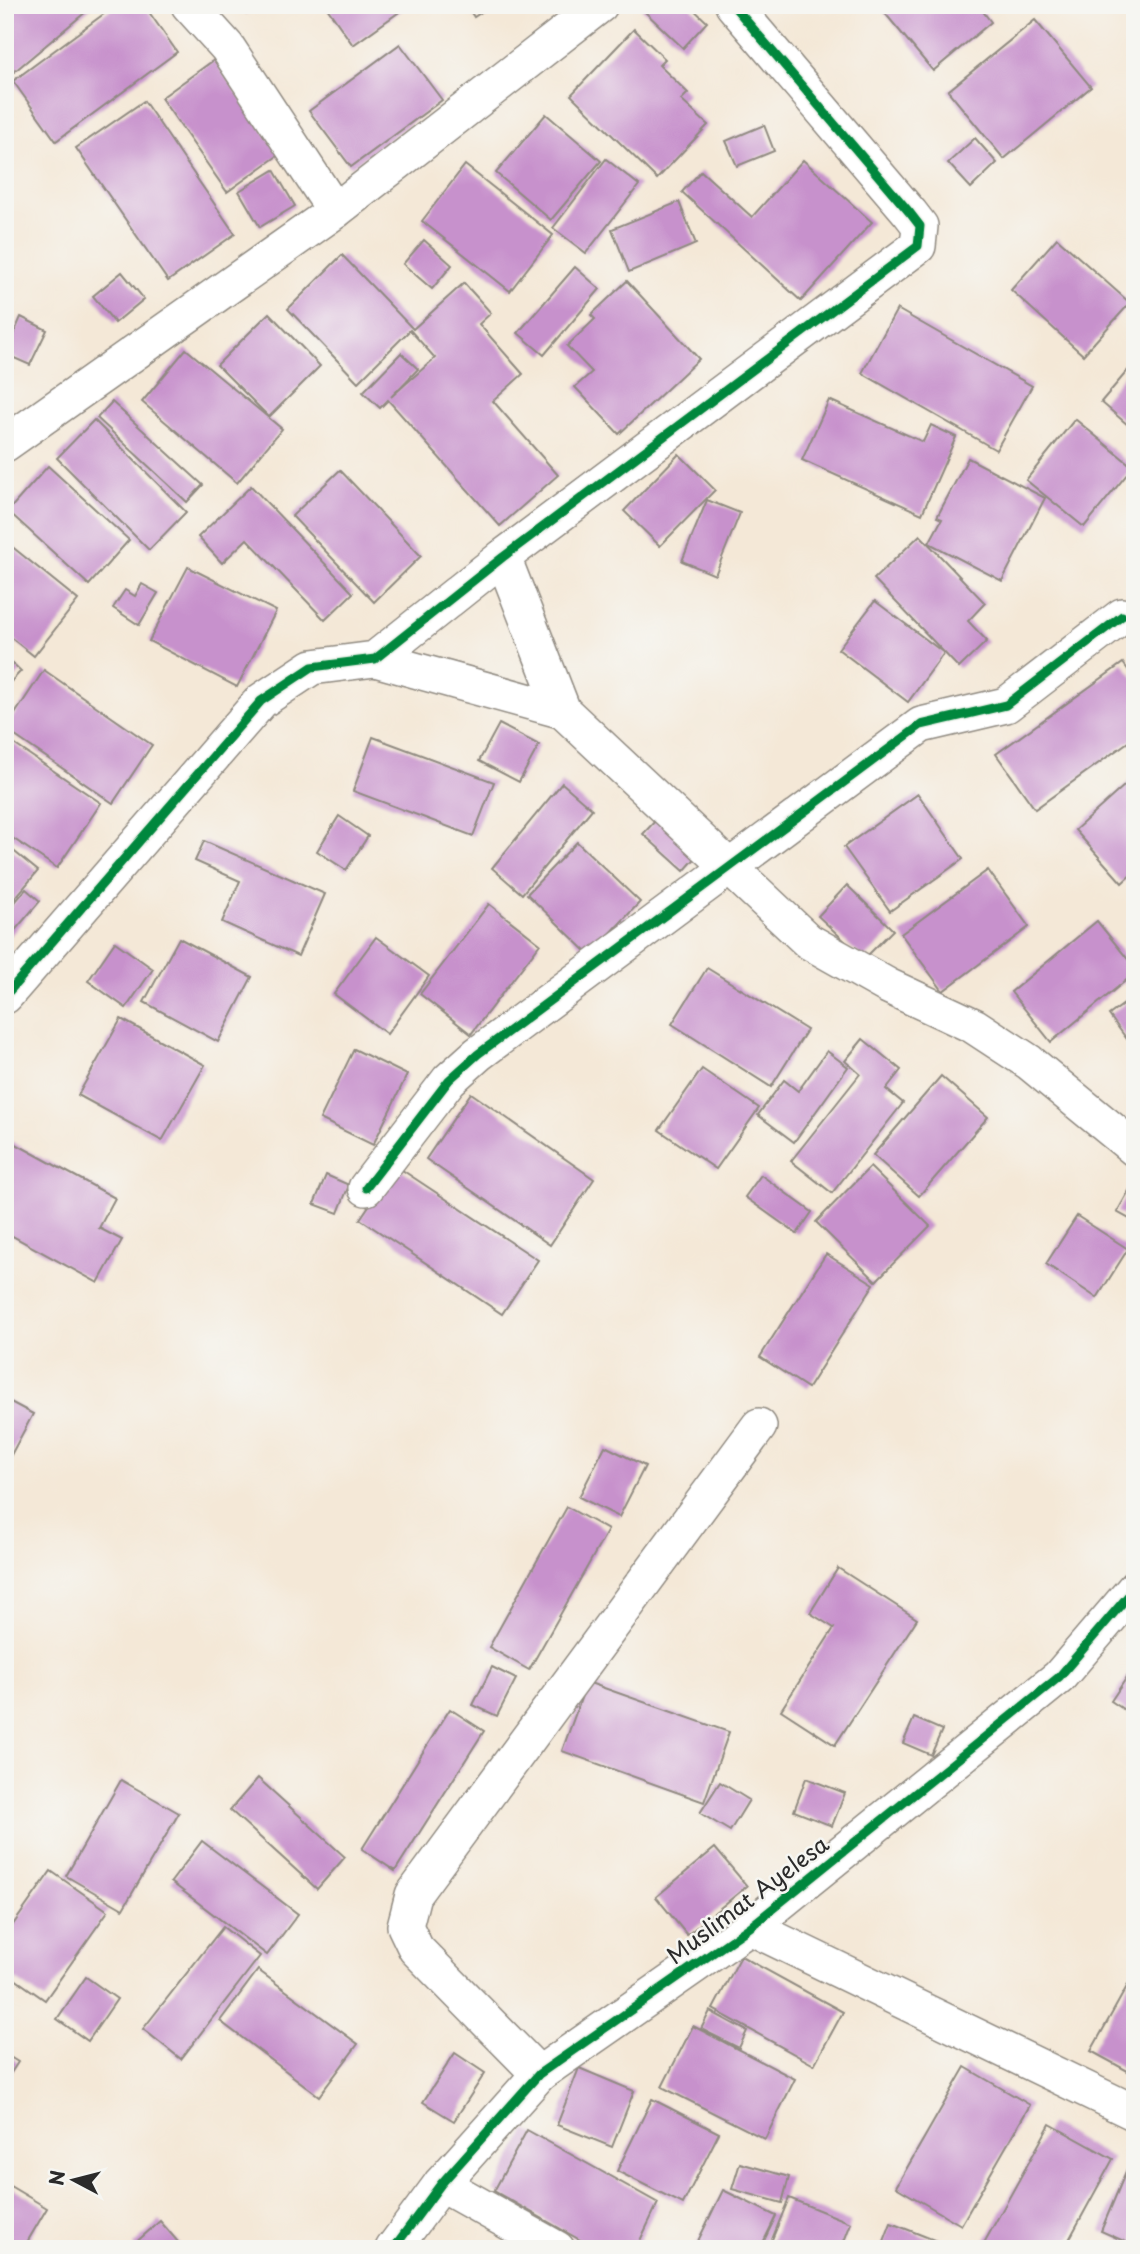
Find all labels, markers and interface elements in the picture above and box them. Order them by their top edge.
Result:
street label: Muslimat Ayelesa [659,1826,836,1972]
north arrow [38,2146,108,2216]
text: N [41,2169,71,2187]

